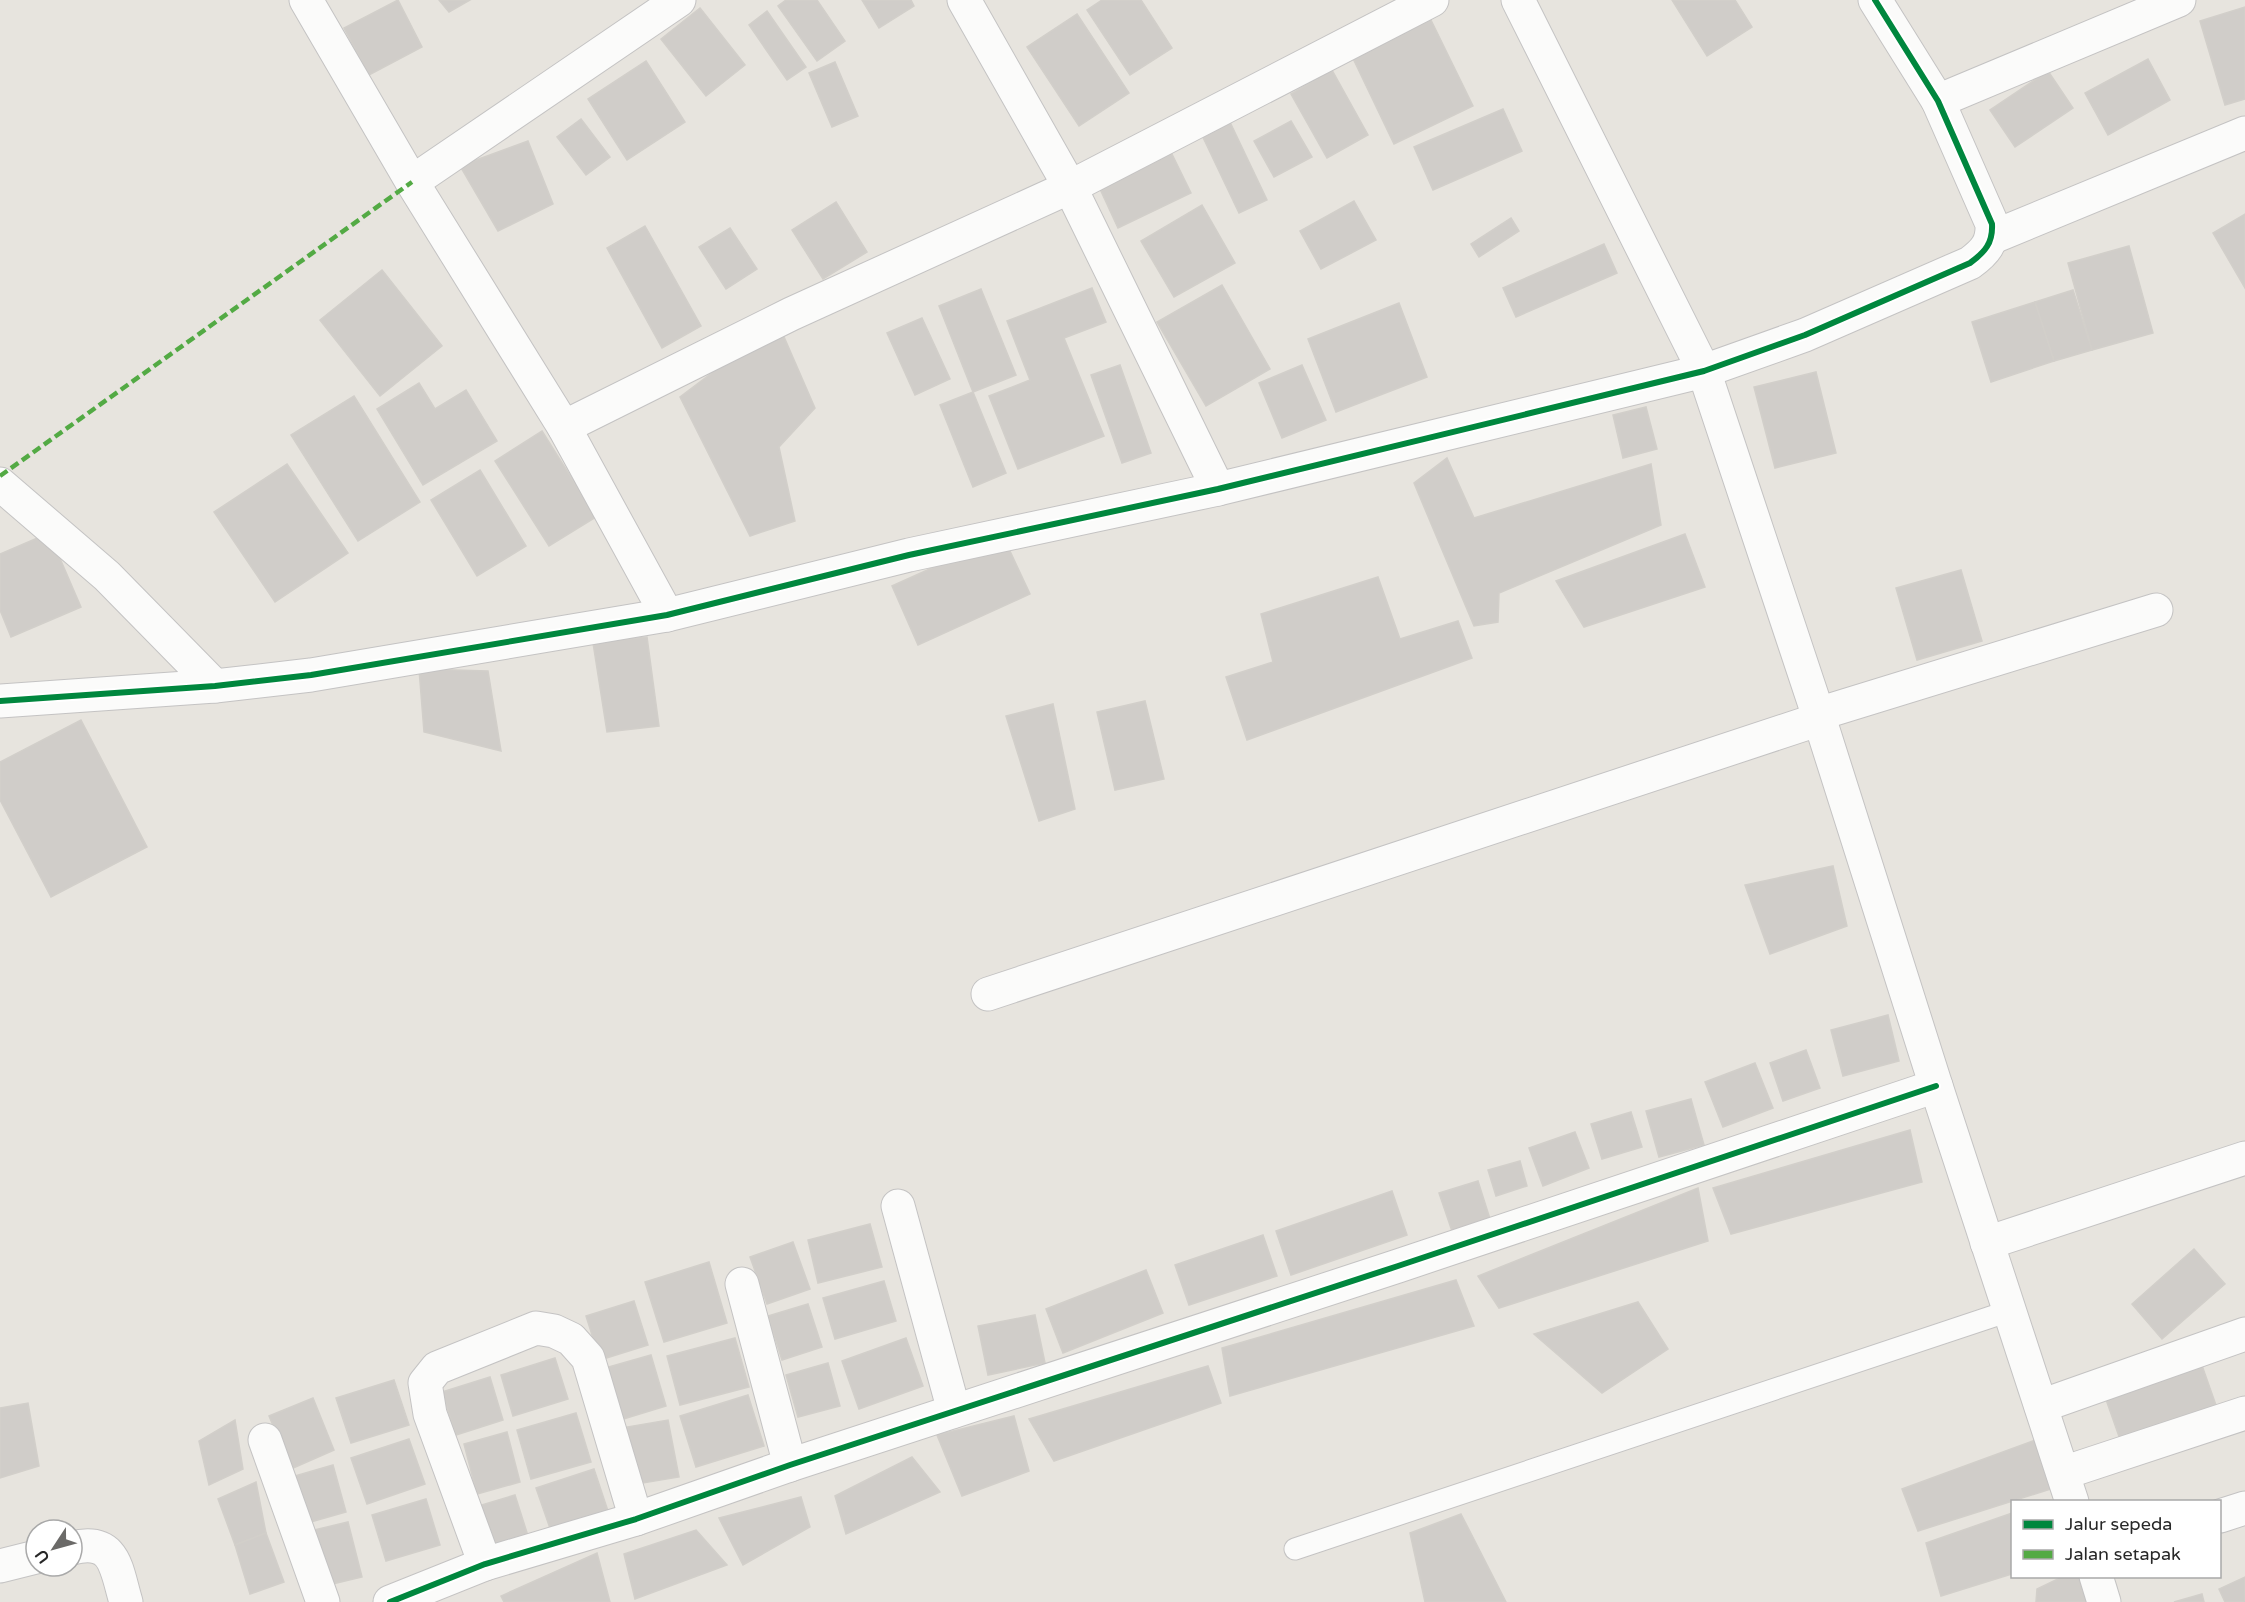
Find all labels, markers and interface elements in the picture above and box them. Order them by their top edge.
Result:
legend [2011,1500,2221,1578]
text: Jalur sepeda [2065,1513,2172,1535]
north arrow [24,1518,84,1578]
text: Jalan setapak [2065,1543,2181,1565]
text: U [31,1545,54,1567]

